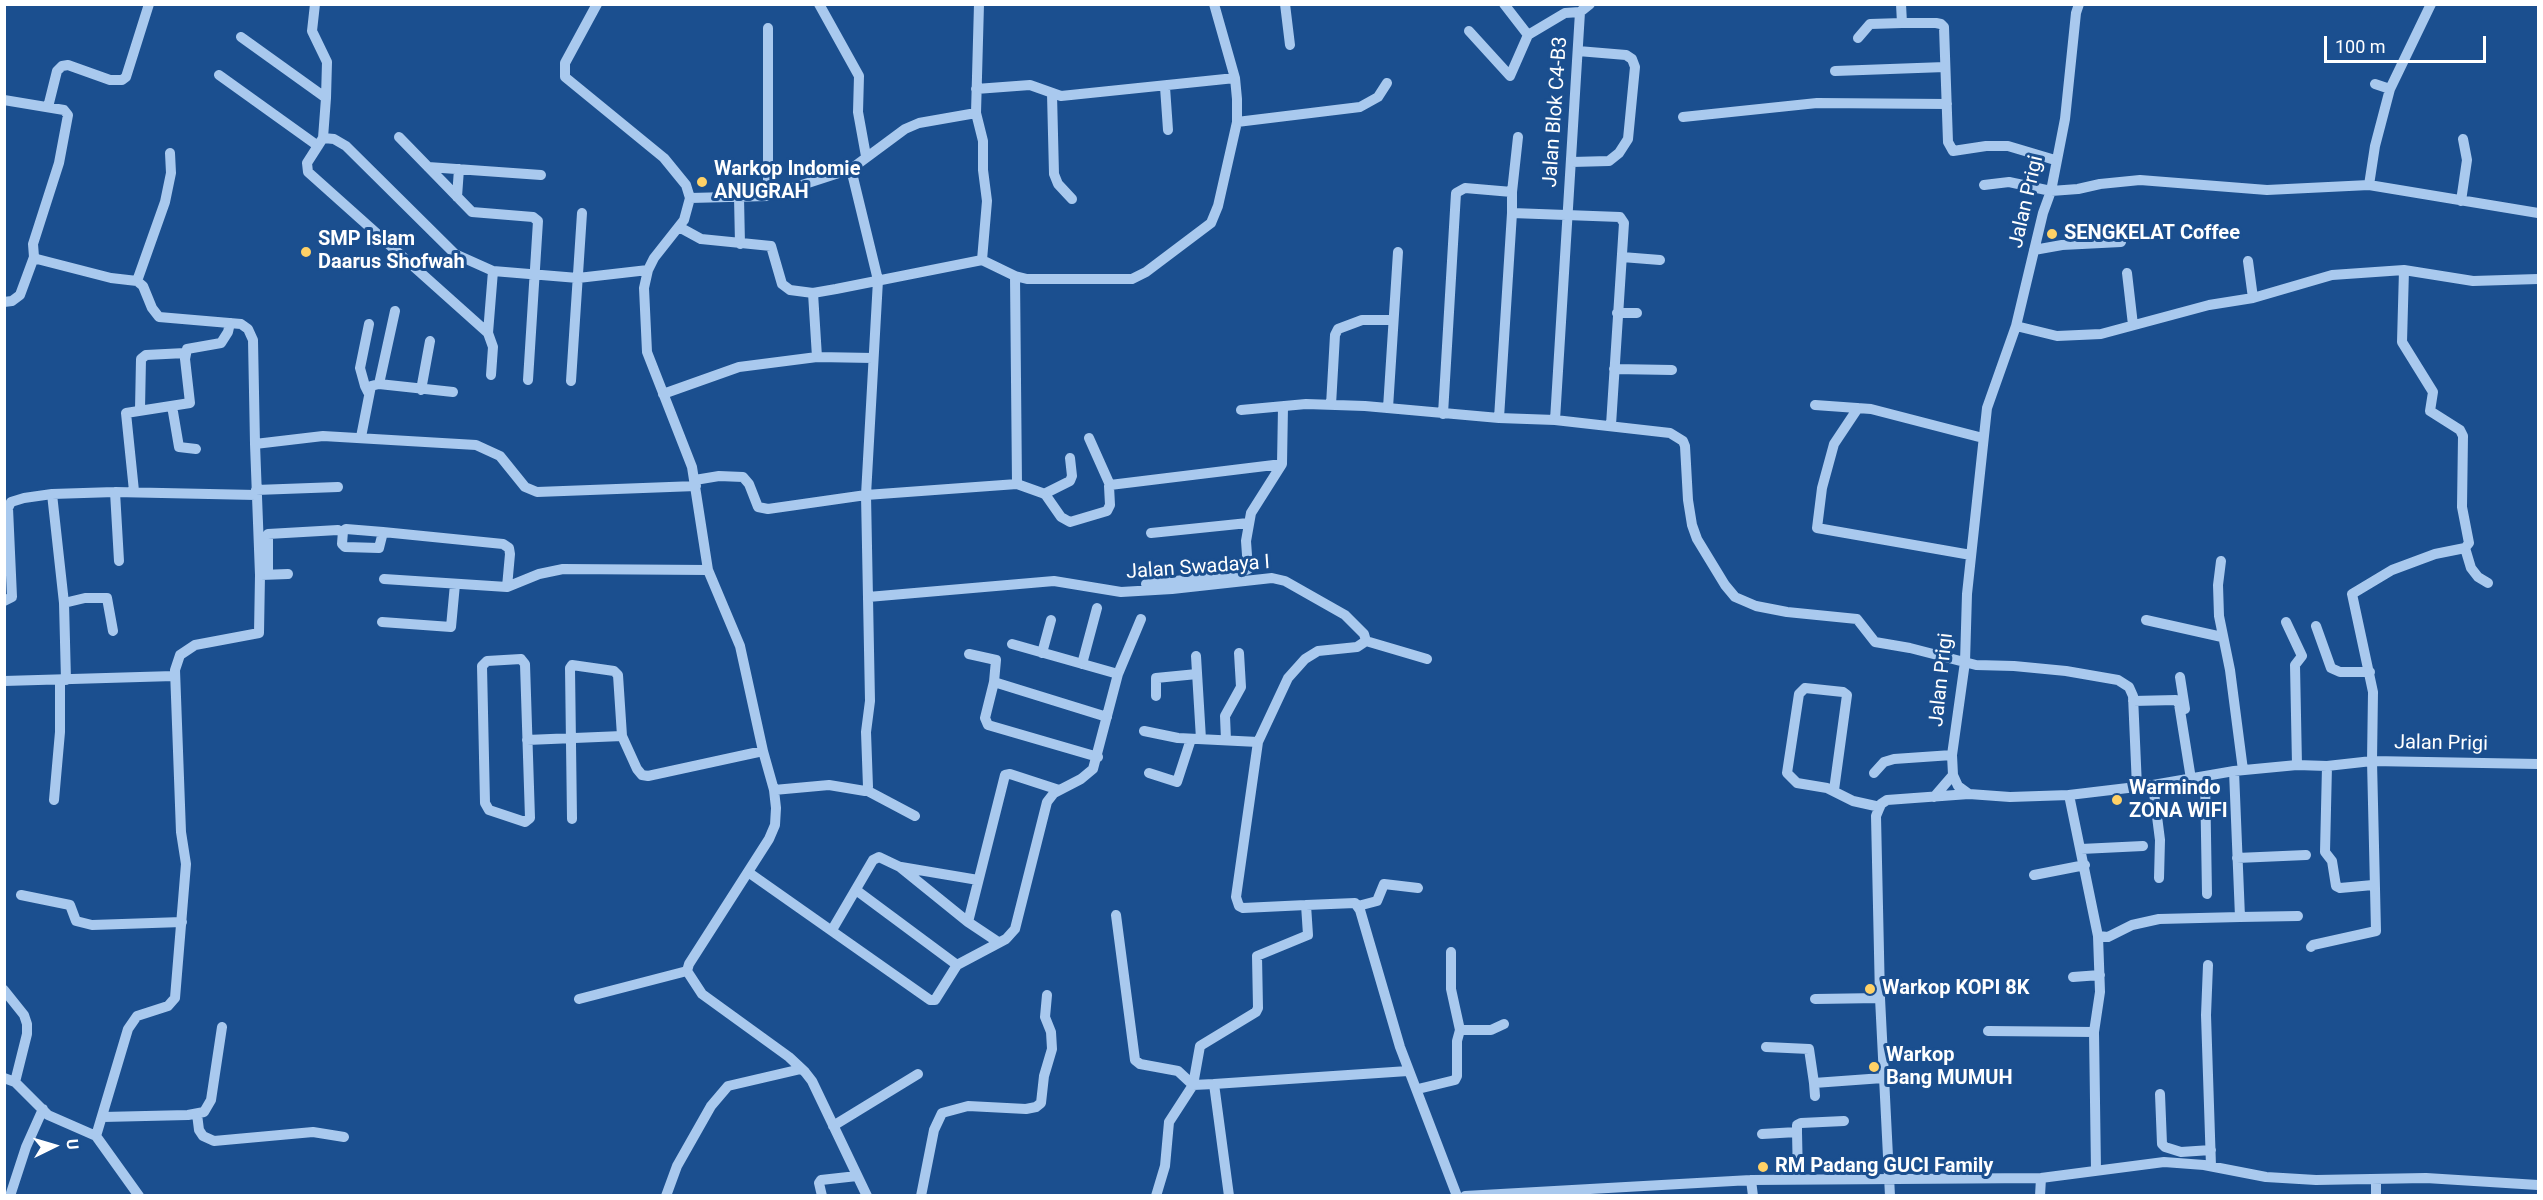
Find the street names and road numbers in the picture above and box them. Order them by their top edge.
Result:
street label: Jalan Blok C4-B3 [1539,36,1573,188]
street label: Jalan Prigi [2005,153,2049,251]
street label: Jalan Swadaya I [1125,551,1271,585]
street label: Jalan Prigi [1925,632,1959,728]
street label: Jalan Prigi [2394,731,2488,757]

